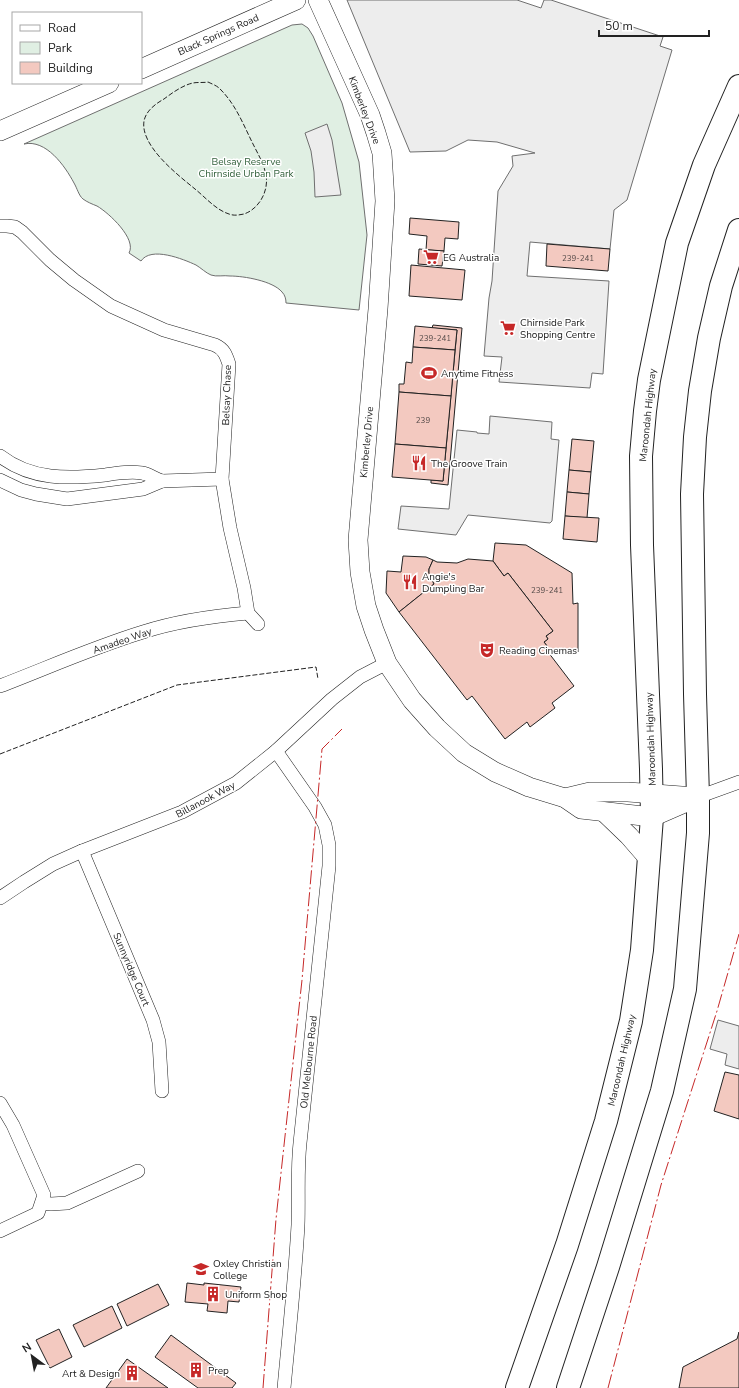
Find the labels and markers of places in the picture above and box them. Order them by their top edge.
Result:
supermarket icon: EG Australia [422,248,440,266]
place label: EG Australia [443,251,499,265]
place label: Chirnside Park Shopping Centre [520,316,595,342]
supermarket icon: Chirnside Park Shopping Centre [499,319,517,337]
sports icon: Anytime Fitness [420,364,438,382]
place label: Anytime Fitness [441,367,514,381]
restaurant icon: The Groove Train [410,454,428,472]
place label: The Groove Train [431,457,507,471]
place label: Angie's Dumpling Bar [422,570,485,596]
restaurant icon: Angie's Dumpling Bar [401,573,419,591]
theatre icon: Reading Cinemas [478,641,496,659]
place label: Reading Cinemas [499,644,577,658]
place label: Oxley Christian College [213,1257,282,1283]
school or university icon: Oxley Christian College [192,1260,210,1278]
building icon: Uniform Shop [204,1285,222,1303]
place label: Uniform Shop [225,1288,287,1302]
building icon: Prep [187,1361,205,1379]
building icon: Art & Design [123,1364,141,1382]
place label: Prep [208,1364,229,1378]
place label: Art & Design [62,1367,120,1381]

